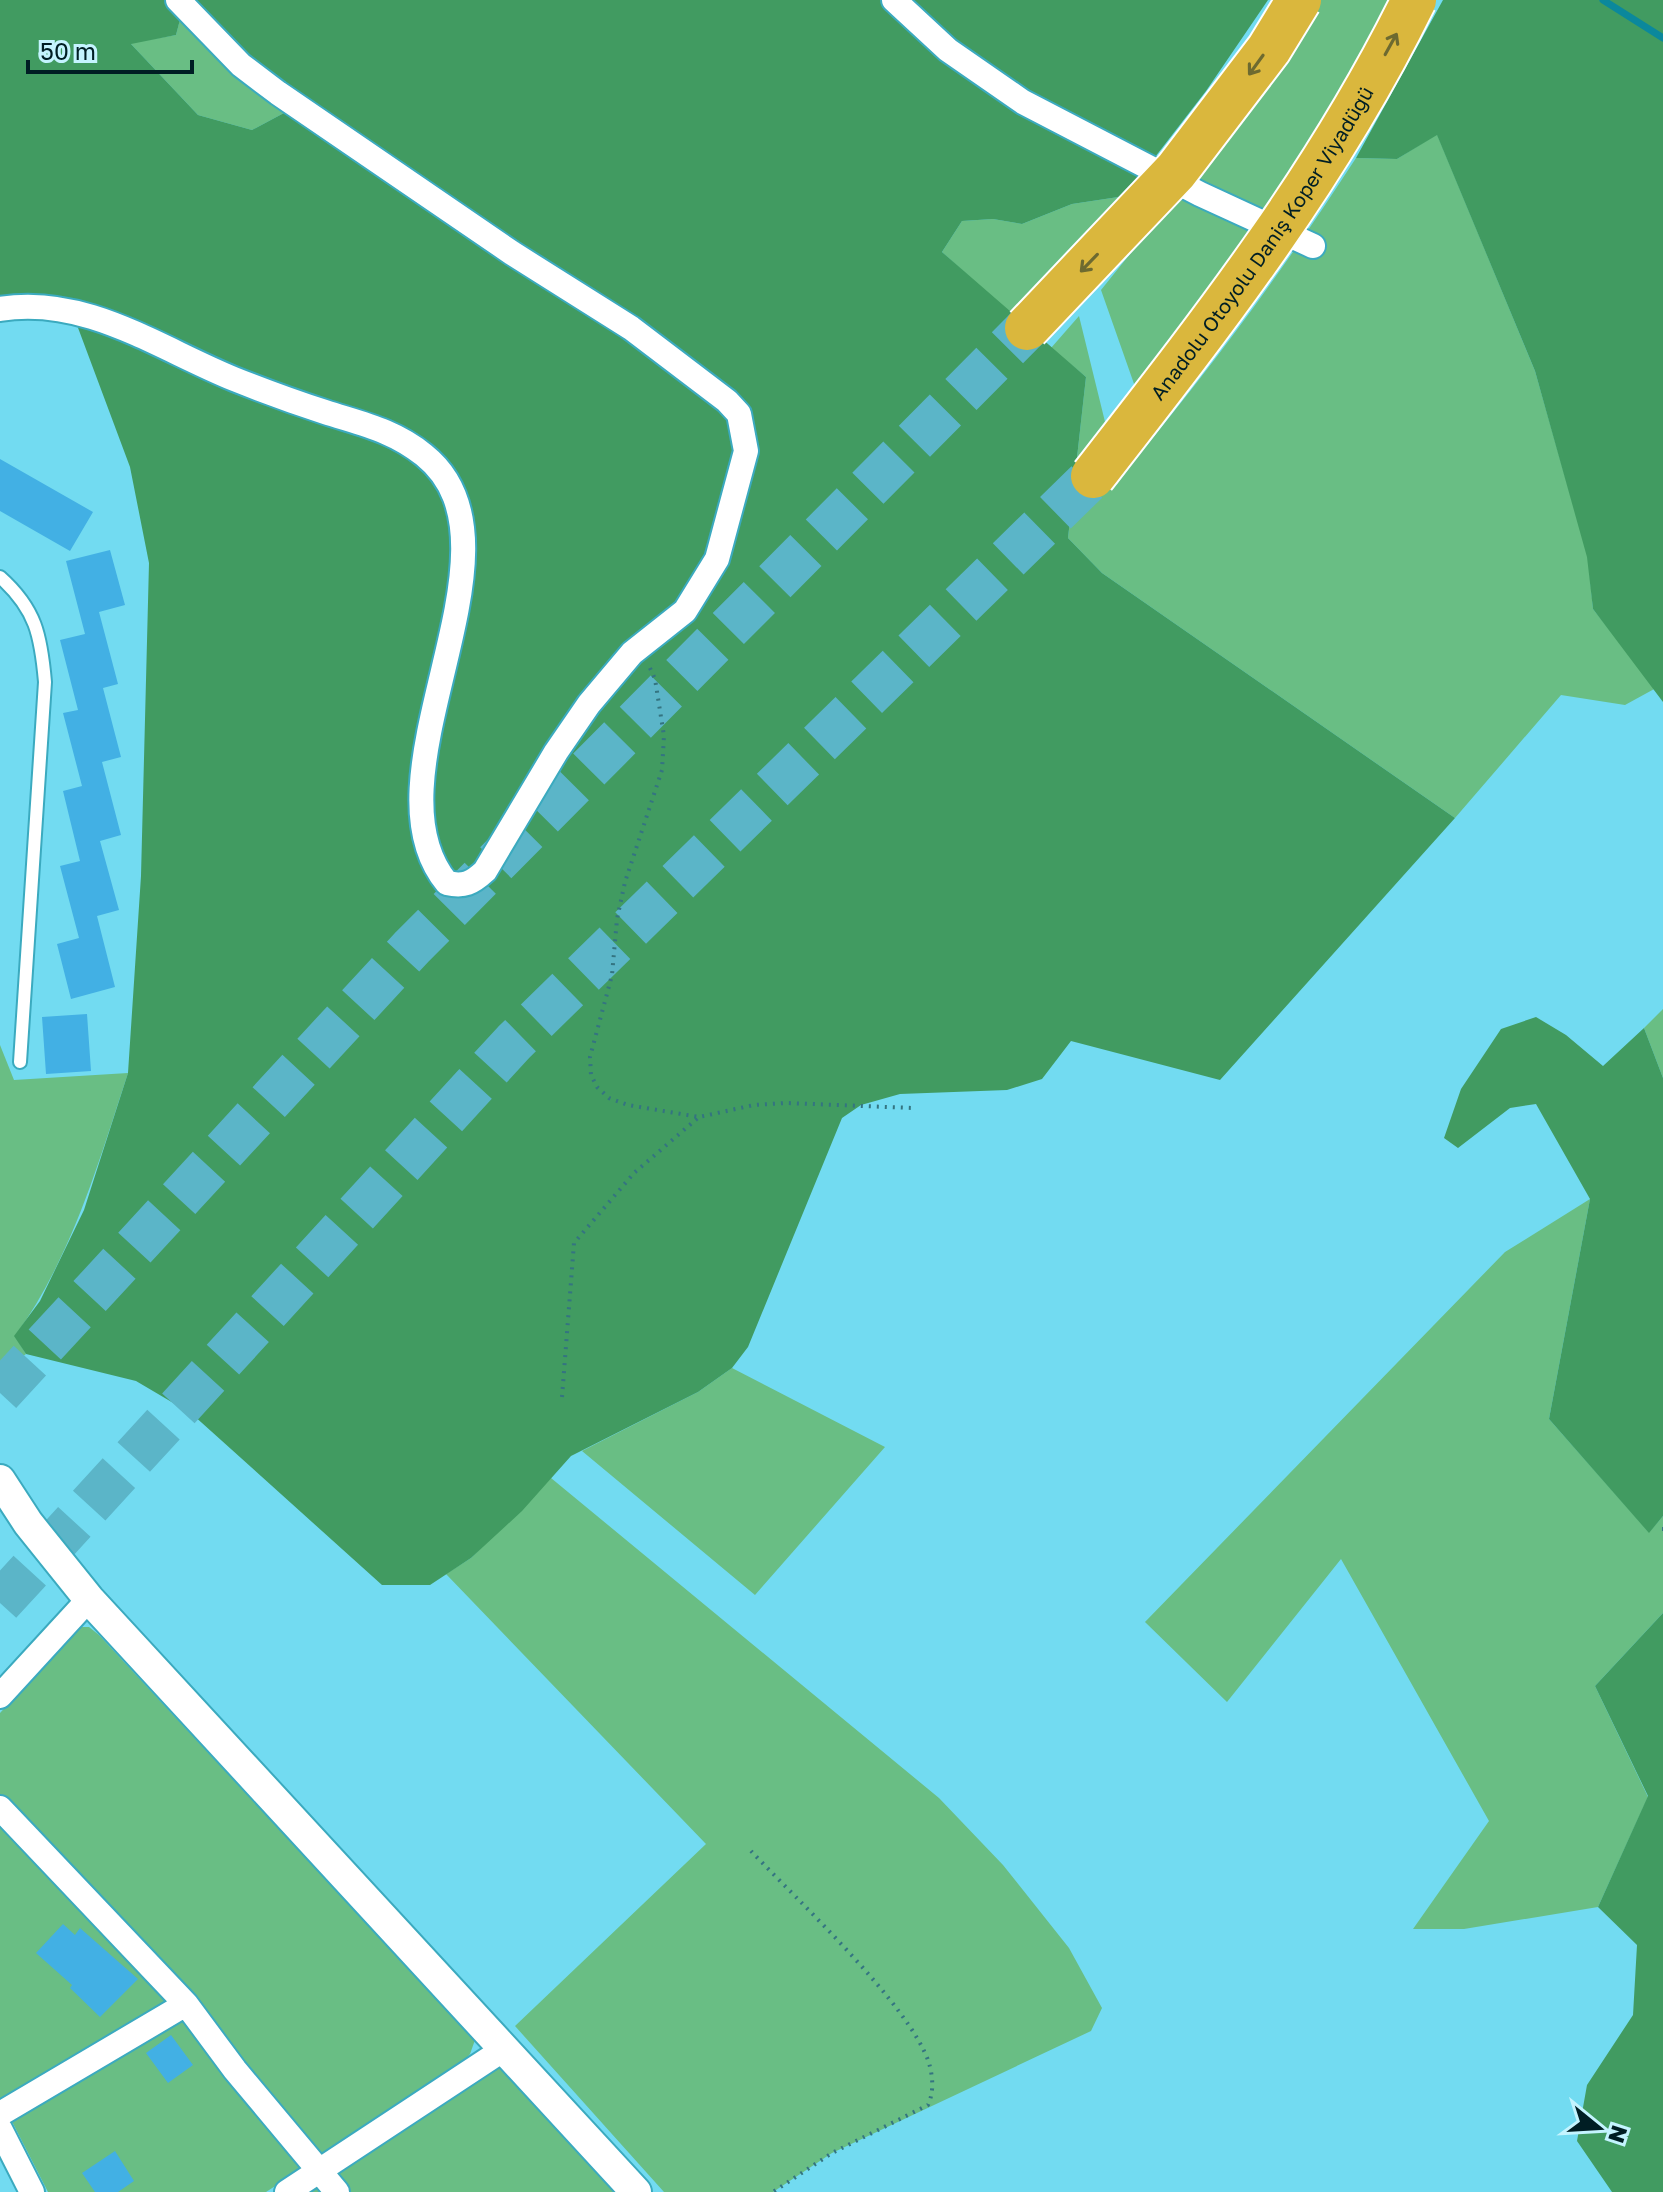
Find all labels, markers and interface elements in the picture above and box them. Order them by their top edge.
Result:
scale bar [28,24,192,74]
one-way arrow [1384,33,1399,57]
text: 50 m [40,36,96,65]
one-way arrow [1248,54,1265,76]
street label: Anadolu Otoyolu Daniş Koper Viyadüğü [1145,82,1378,404]
one-way arrow [1079,253,1098,273]
north arrow [1559,2088,1639,2168]
text: N [1603,2122,1634,2146]

